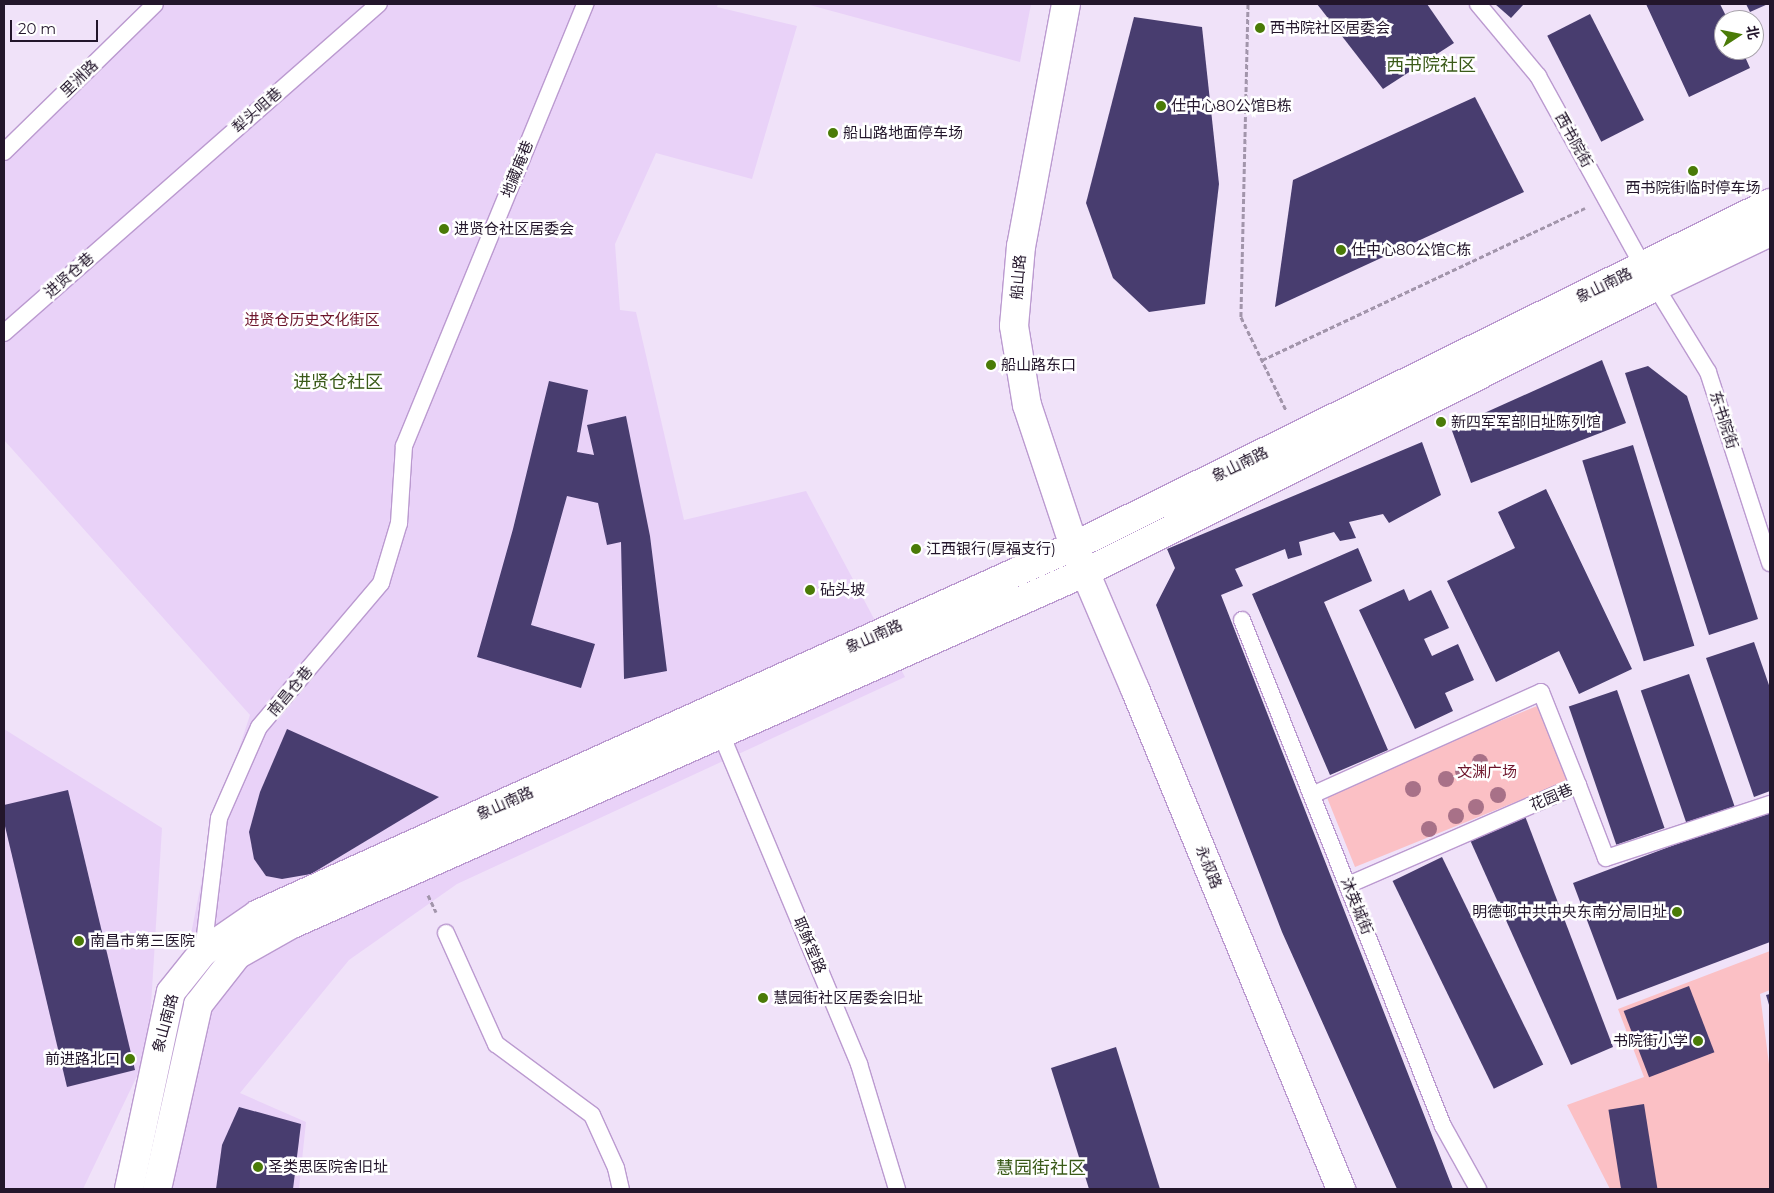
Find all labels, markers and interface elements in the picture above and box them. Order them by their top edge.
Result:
scale bar [12,10,100,42]
north arrow [1714,10,1764,60]
text: 20 m [18,19,56,38]
place label: 西书院社区居委会 [1270,19,1390,37]
marker: 西书院社区居委会 [1254,22,1266,34]
text: 北 [1743,24,1763,41]
district label: 西书院社区 [1386,54,1476,76]
street label: 里洲路 [57,56,101,100]
street label: 犁头咀巷 [228,84,286,136]
place label: 仕中心80公馆B栋 [1171,97,1292,115]
marker: 仕中心80公馆B栋 [1155,100,1167,112]
street label: 西书院街 [1552,109,1596,171]
place label: 船山路地面停车场 [843,124,963,142]
marker: 船山路地面停车场 [827,127,839,139]
street label: 地藏庵巷 [497,138,537,200]
marker: 西书院街临时停车场 [1687,165,1699,177]
place label: 西书院街临时停车场 [1626,179,1760,197]
place label: 进贤仓社区居委会 [454,220,574,238]
marker: 进贤仓社区居委会 [438,223,450,235]
place label: 仕中心80公馆C栋 [1351,241,1471,259]
marker: 仕中心80公馆C栋 [1335,244,1347,256]
street label: 进贤仓巷 [40,249,98,301]
street label: 船山路 [1007,254,1029,300]
street label: 象山南路 [1573,264,1635,306]
park label: 进贤仓历史文化街区 [245,311,379,329]
place label: 船山路东口 [1001,356,1076,374]
marker: 船山路东口 [985,359,997,371]
district label: 进贤仓社区 [293,371,383,393]
street label: 东书院街 [1706,389,1742,451]
place label: 新四军军部旧址陈列馆 [1451,413,1601,431]
marker: 新四军军部旧址陈列馆 [1435,416,1447,428]
street label: 象山南路 [1209,443,1271,485]
place label: 江西银行(厚福支行) [926,540,1056,558]
marker: 江西银行(厚福支行) [910,543,922,555]
place label: 砧头坡 [820,581,865,599]
marker: 砧头坡 [804,584,816,596]
street label: 象山南路 [843,616,905,656]
street label: 南昌仓巷 [264,662,316,720]
park label: 文渊广场 [1457,763,1517,781]
street label: 花园巷 [1527,780,1575,814]
street label: 象山南路 [474,783,536,823]
street label: 永叔路 [1192,843,1226,891]
street label: 沐英城街 [1337,875,1377,937]
place label: 明德邨中共中央东南分局旧址 [1472,903,1667,921]
marker: 明德邨中共中央东南分局旧址 [1671,906,1683,918]
street label: 耶稣堂路 [790,914,830,976]
place label: 南昌市第三医院 [90,932,195,950]
marker: 南昌市第三医院 [72,934,86,948]
place label: 慧园街社区居委会旧址 [773,989,923,1007]
street label: 象山南路 [149,992,181,1054]
marker: 慧园街社区居委会旧址 [757,992,769,1004]
place label: 书院街小学 [1613,1032,1688,1050]
marker: 书院街小学 [1692,1035,1704,1047]
place label: 前进路北口 [45,1050,120,1068]
marker: 前进路北口 [124,1053,136,1065]
district label: 慧园街社区 [996,1157,1086,1179]
place label: 圣类思医院舍旧址 [268,1158,388,1176]
marker: 圣类思医院舍旧址 [252,1161,264,1173]

